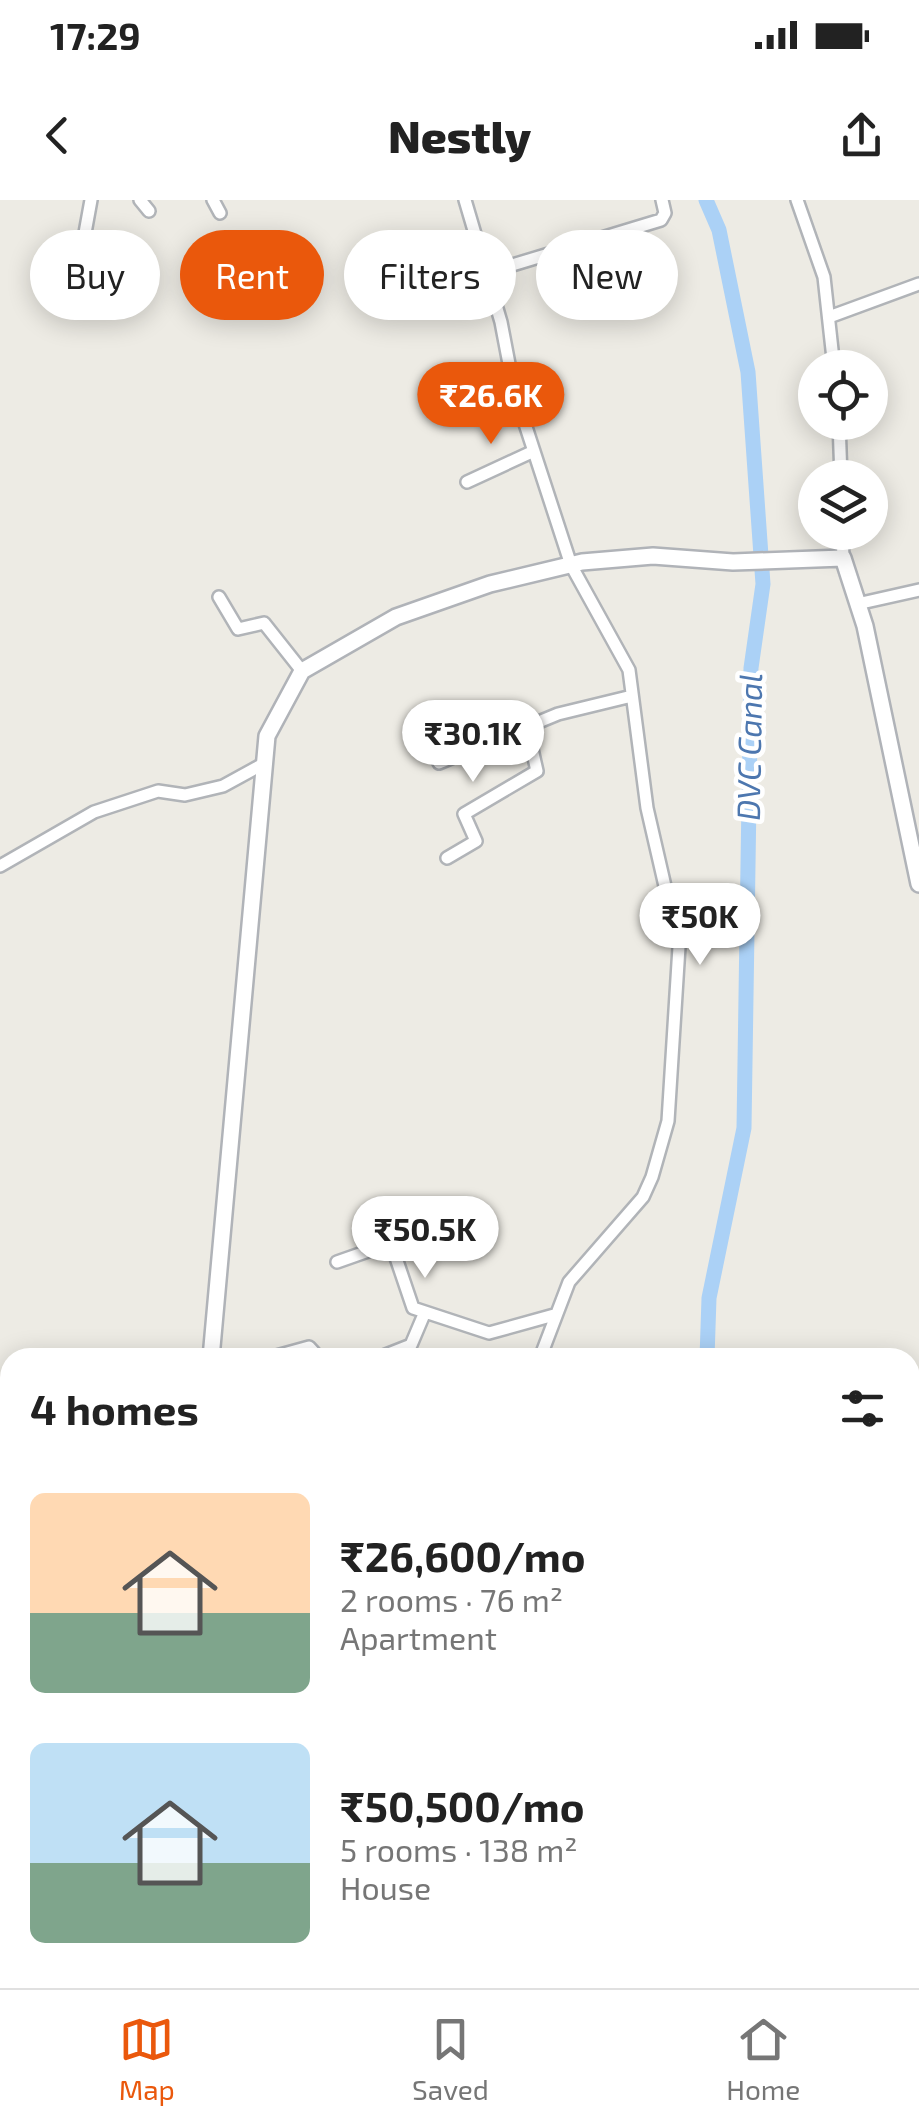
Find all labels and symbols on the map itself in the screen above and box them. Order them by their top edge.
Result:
pin: ₹26.6K [410,362,572,447]
water label: DVC Canal [728,673,768,821]
pin: ₹30.1K [392,700,554,785]
pin: ₹50K [641,883,759,968]
pin: ₹50.5K [344,1196,506,1281]

